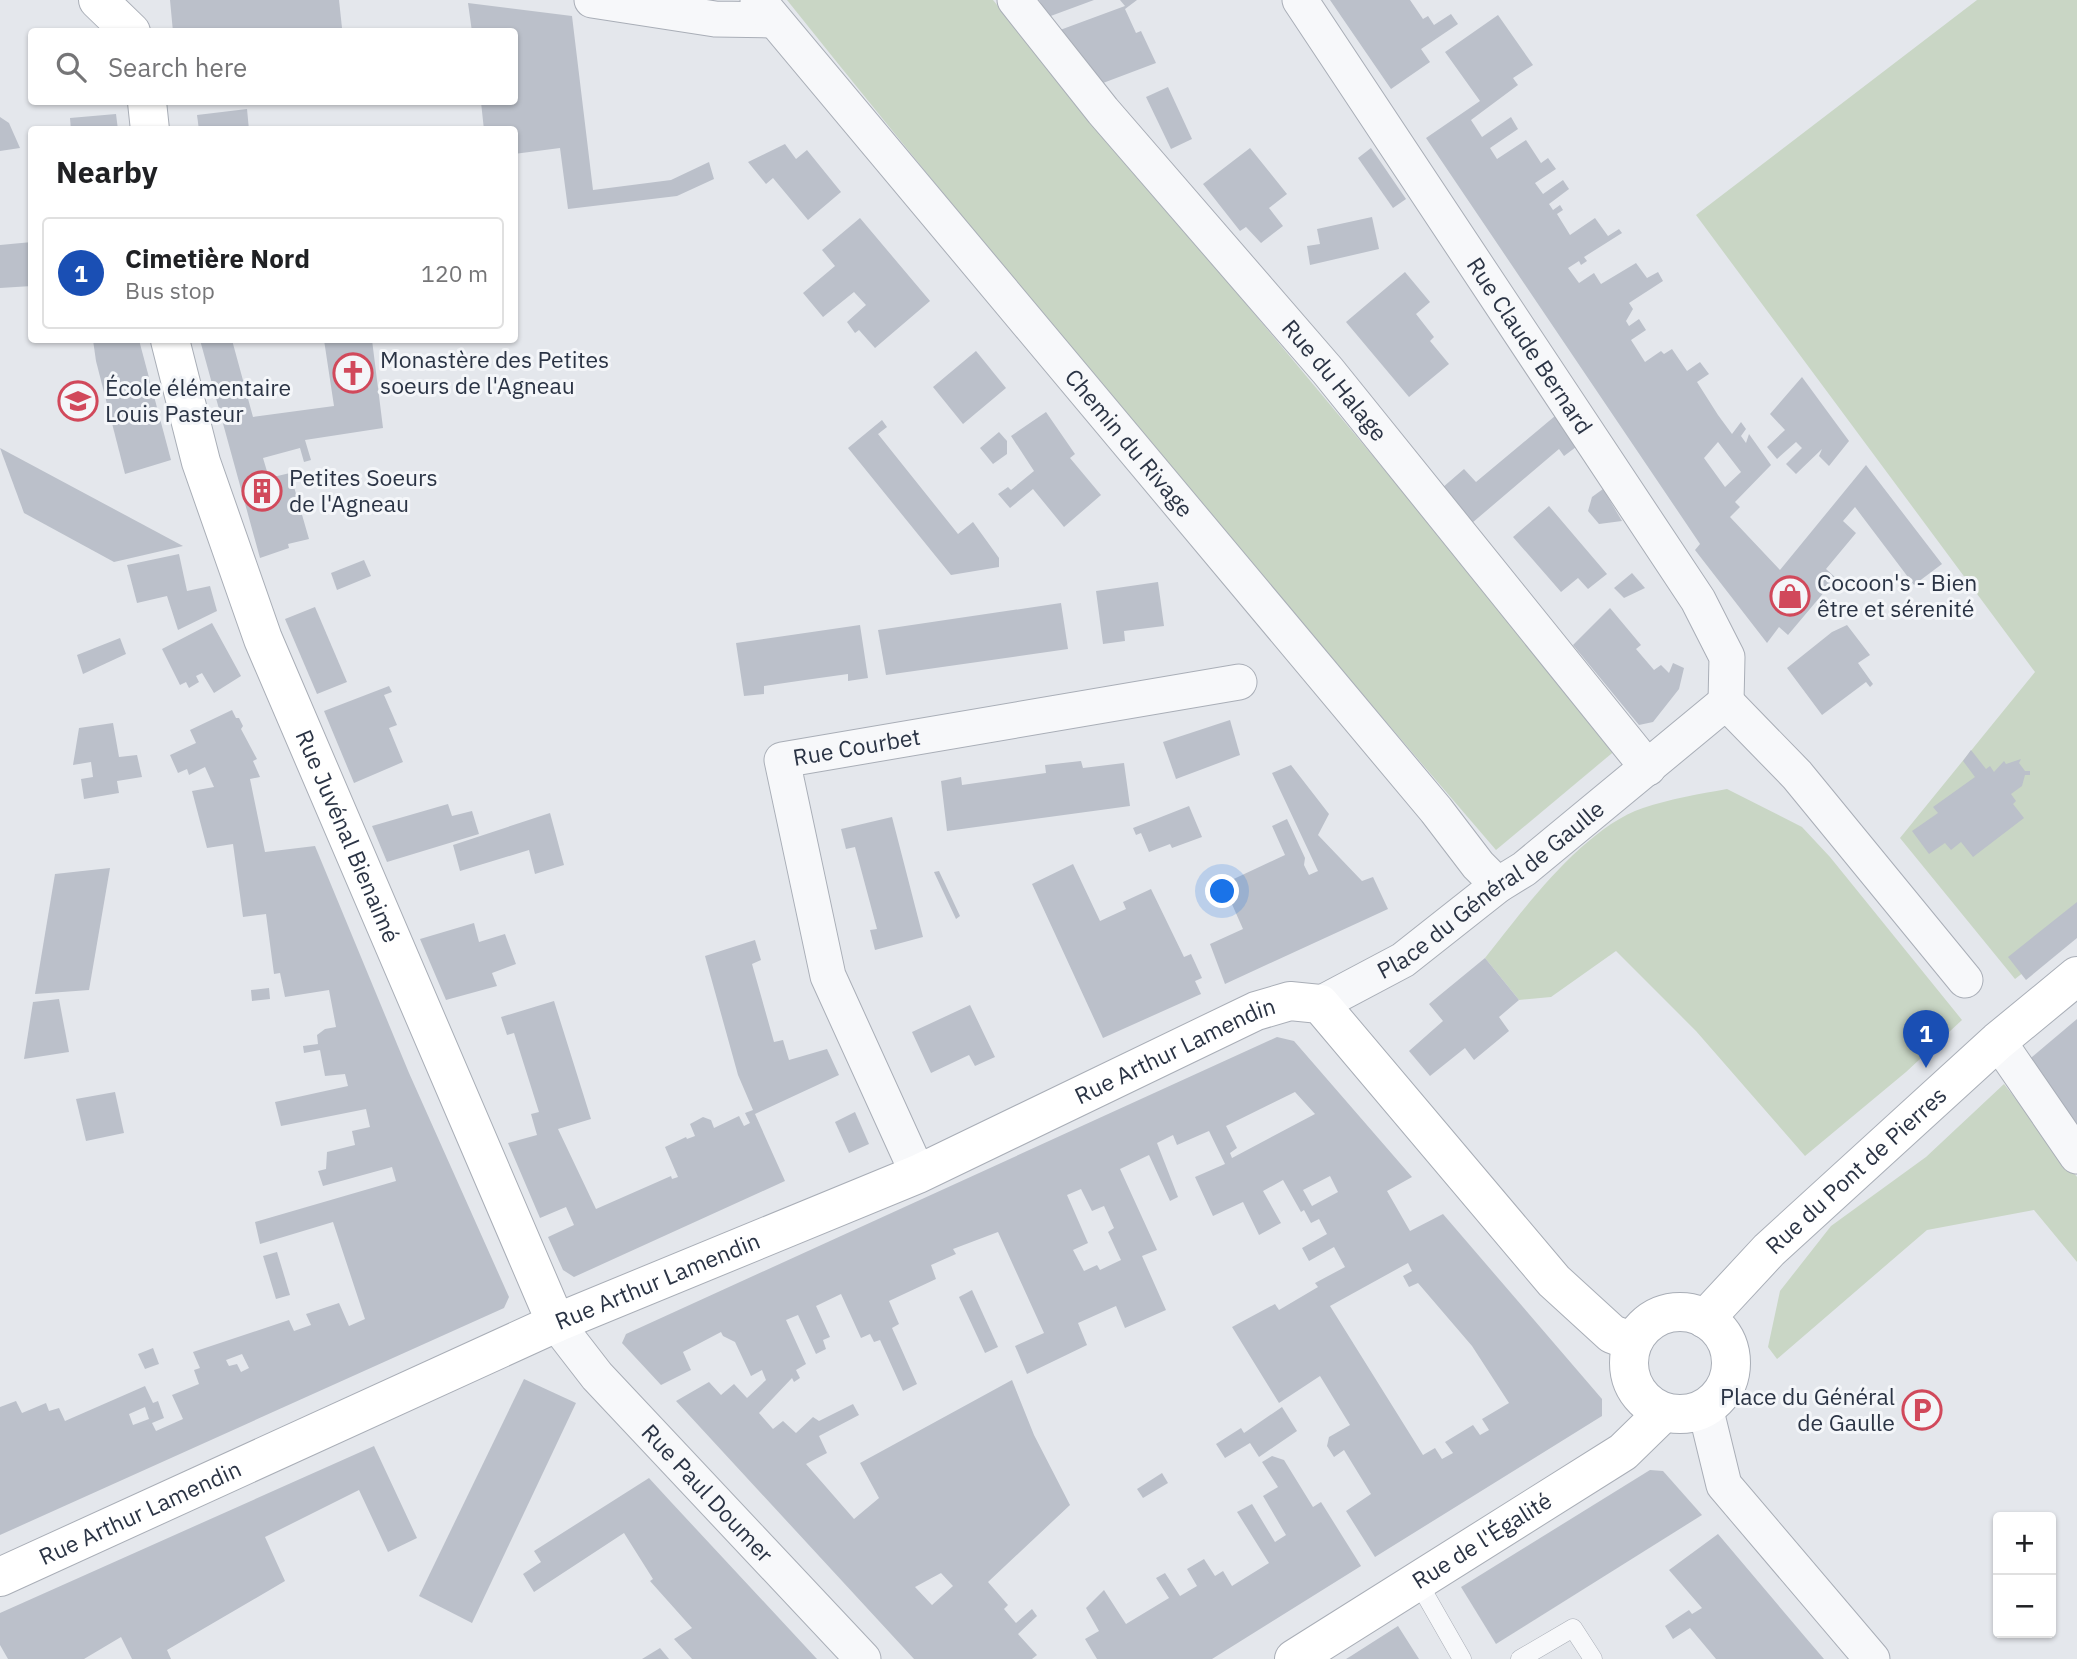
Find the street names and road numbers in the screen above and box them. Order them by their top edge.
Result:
street label: Rue Claude Bernard [1461,251,1600,440]
street label: Rue du Halage [1276,313,1395,447]
street label: Chemin du Rivage [1059,362,1201,523]
street label: Rue Courbet [790,721,922,772]
street label: Rue Juvénal Bienaimé [290,725,407,947]
street label: Place du Général de Gaulle [1371,793,1610,985]
street label: Rue Arthur Lamendin [1069,990,1279,1110]
street label: Rue du Pont de Pierres [1758,1079,1952,1260]
street label: Rue Arthur Lamendin [550,1225,764,1336]
street label: Rue Paul Doumer [636,1417,781,1569]
street label: Rue Arthur Lamendin [34,1453,246,1571]
street label: Rue de l'Égalité [1406,1485,1557,1595]

